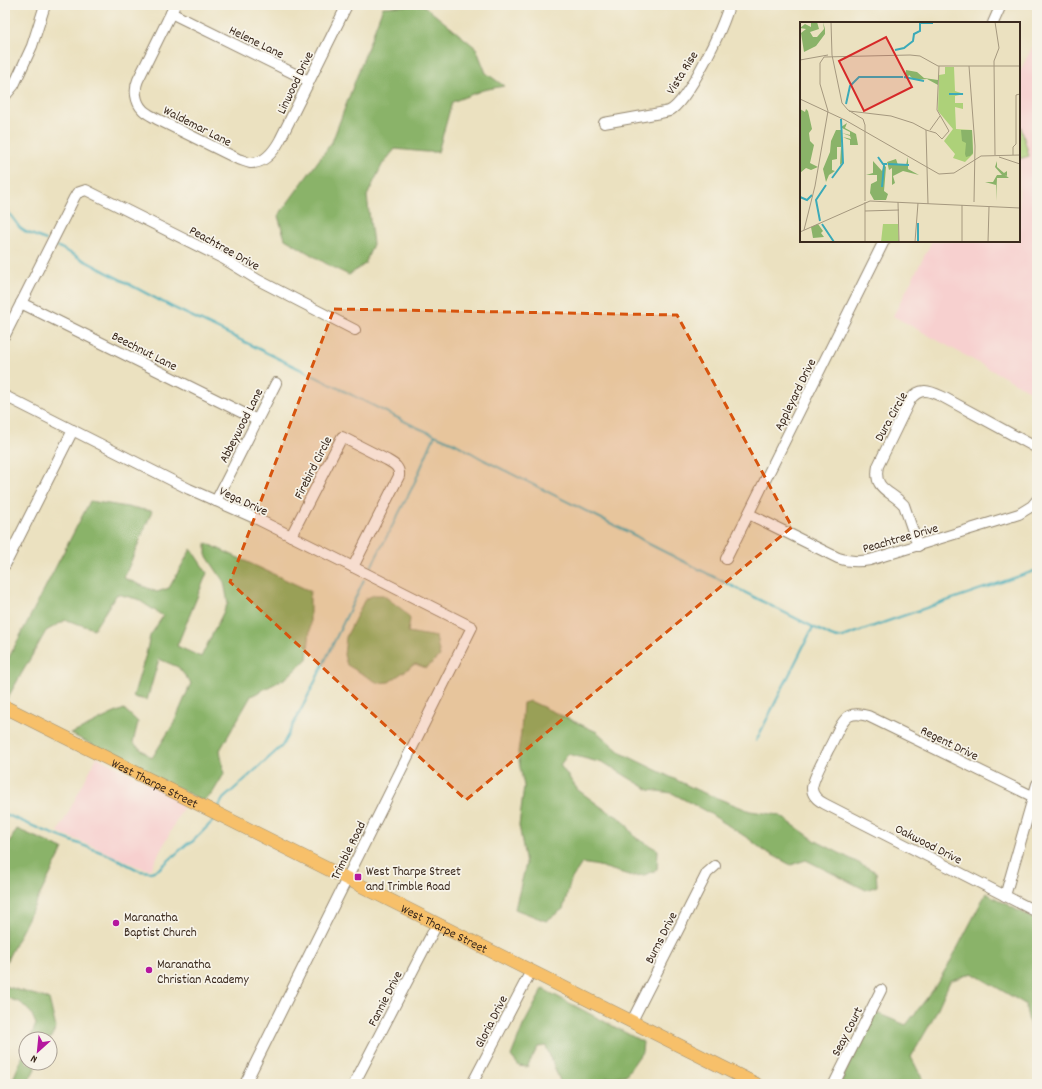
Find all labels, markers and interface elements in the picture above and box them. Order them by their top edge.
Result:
street label: Helene Lane [225,22,287,65]
inset map [800,22,1020,242]
street label: Linwood Drive [273,48,320,118]
street label: Vista Rise [662,48,704,99]
street label: Waldemar Lane [159,102,235,153]
street label: Peachtree Drive [185,222,263,277]
street label: Beechnut Lane [108,328,180,377]
street label: Appleyard Drive [771,356,822,434]
street label: Abbeywood Lane [215,385,269,467]
street label: Dura Circle [871,389,914,445]
street label: Firebird Circle [290,433,338,503]
street label: Vega Drive [215,483,271,522]
street label: Peachtree Drive [861,519,941,559]
street label: Regent Drive [917,722,981,767]
street label: West Tharpe Street [107,755,201,814]
street label: Trimble Road [327,819,372,884]
street label: Oakwood Drive [891,820,965,870]
place label: West Tharpe Street and Trimble Road [366,863,461,897]
marker: West Tharpe Street and Trimble Road [353,872,363,882]
street label: West Tharpe Street [397,900,490,960]
place label: Maranatha Baptist Church [124,909,197,943]
street label: Burns Drive [641,909,684,967]
marker: Maranatha Baptist Church [111,918,121,928]
place label: Maranatha Christian Academy [157,956,249,990]
marker: Maranatha Christian Academy [144,965,154,975]
street label: Fannie Drive [364,968,408,1030]
street label: Gloria Drive [471,992,514,1052]
street label: Seay Court [828,1004,869,1060]
north arrow [18,1031,58,1071]
text: N [28,1050,40,1066]

